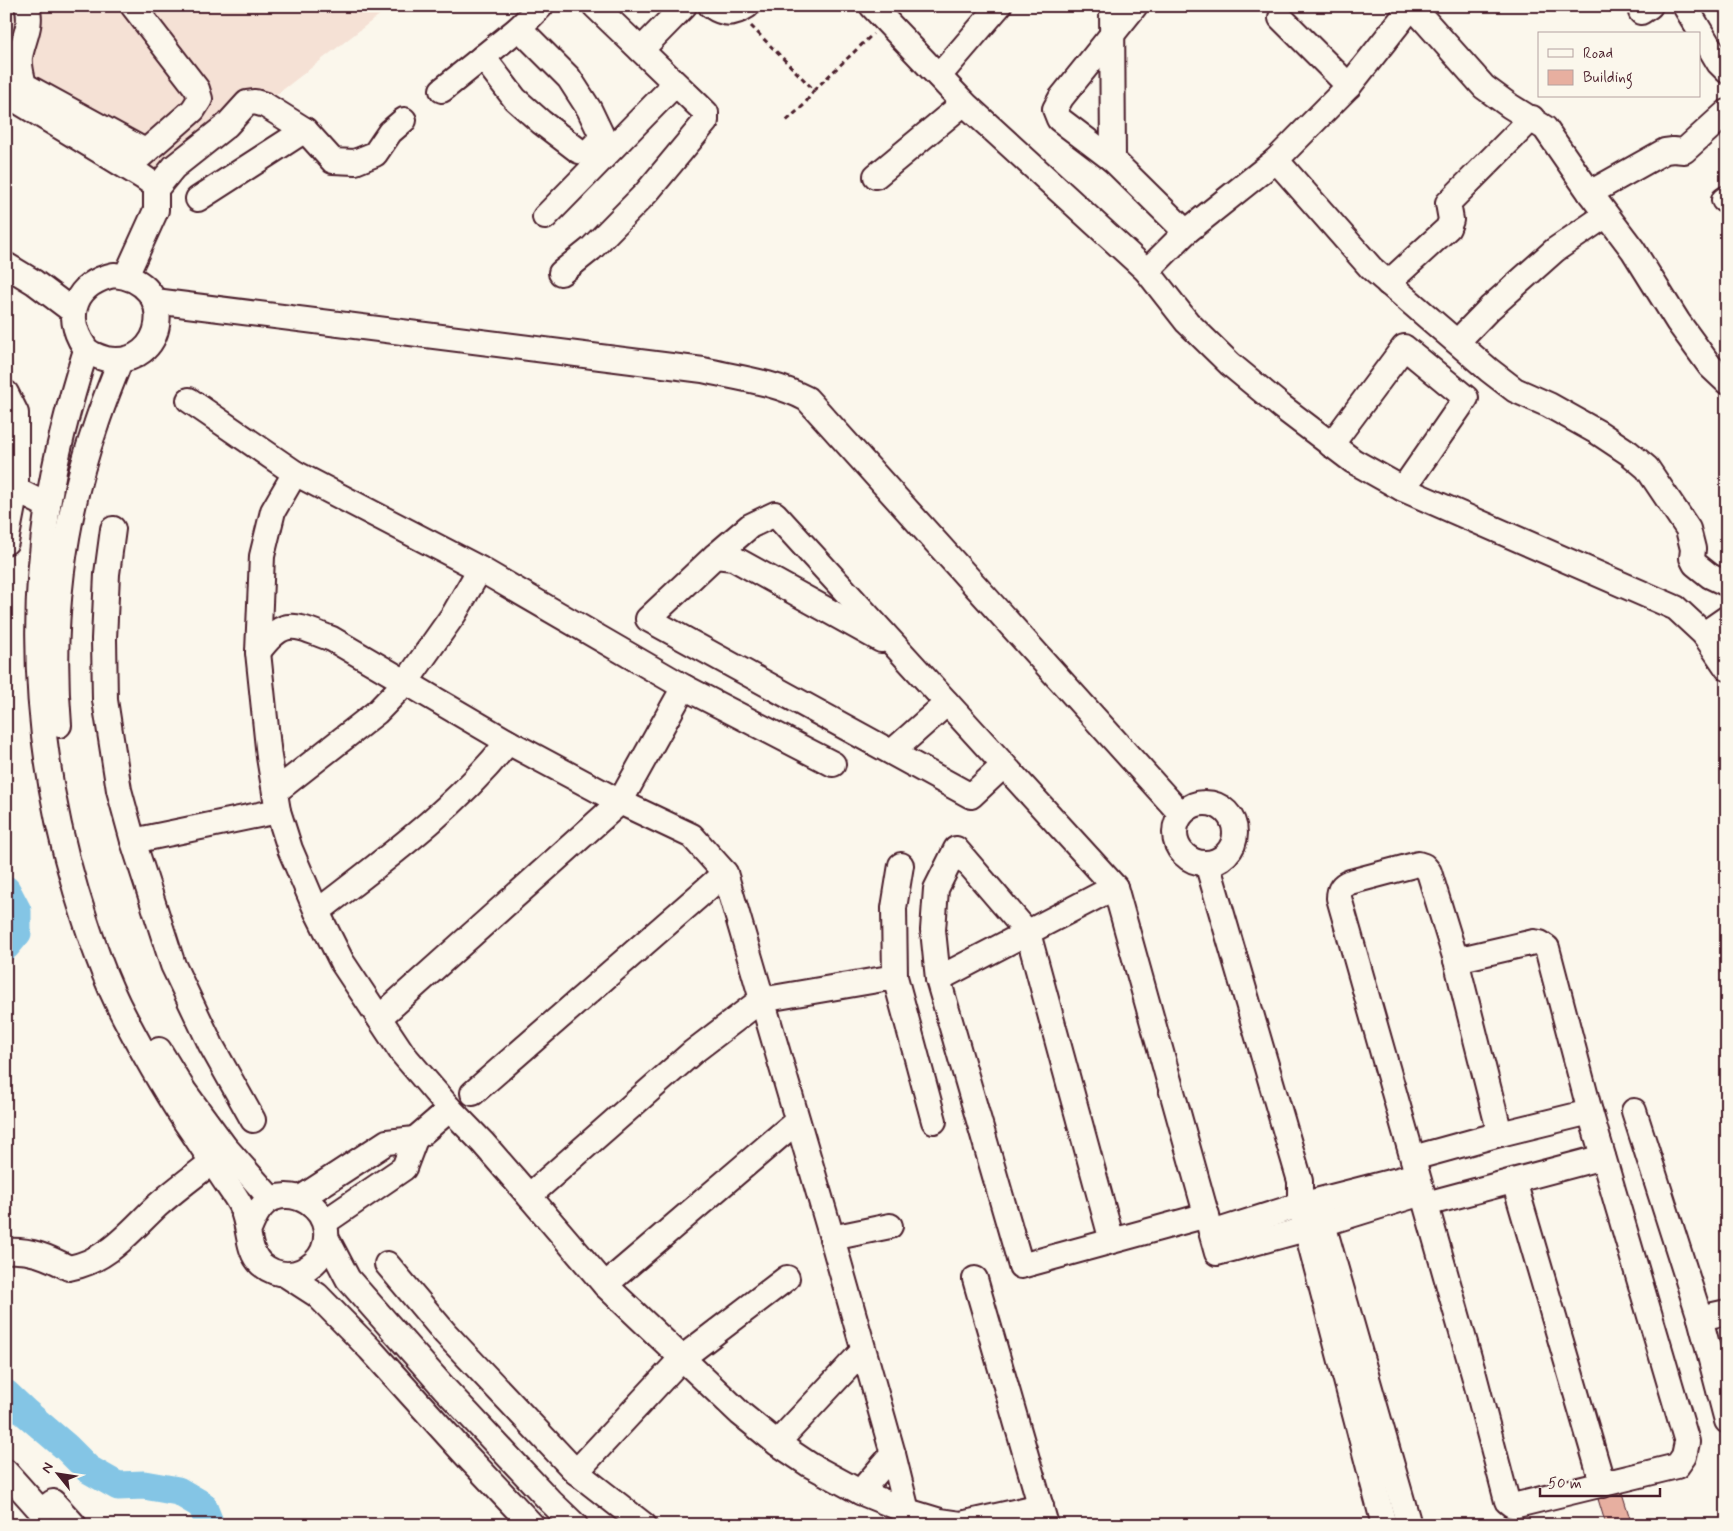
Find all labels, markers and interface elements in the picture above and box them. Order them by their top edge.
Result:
legend [1538,32,1700,98]
text: Road [1583,44,1613,64]
text: Building [1583,68,1633,89]
north arrow [32,1448,82,1498]
text: N [37,1459,58,1477]
scale bar [1540,1466,1660,1498]
text: 50 m [1548,1474,1582,1494]

